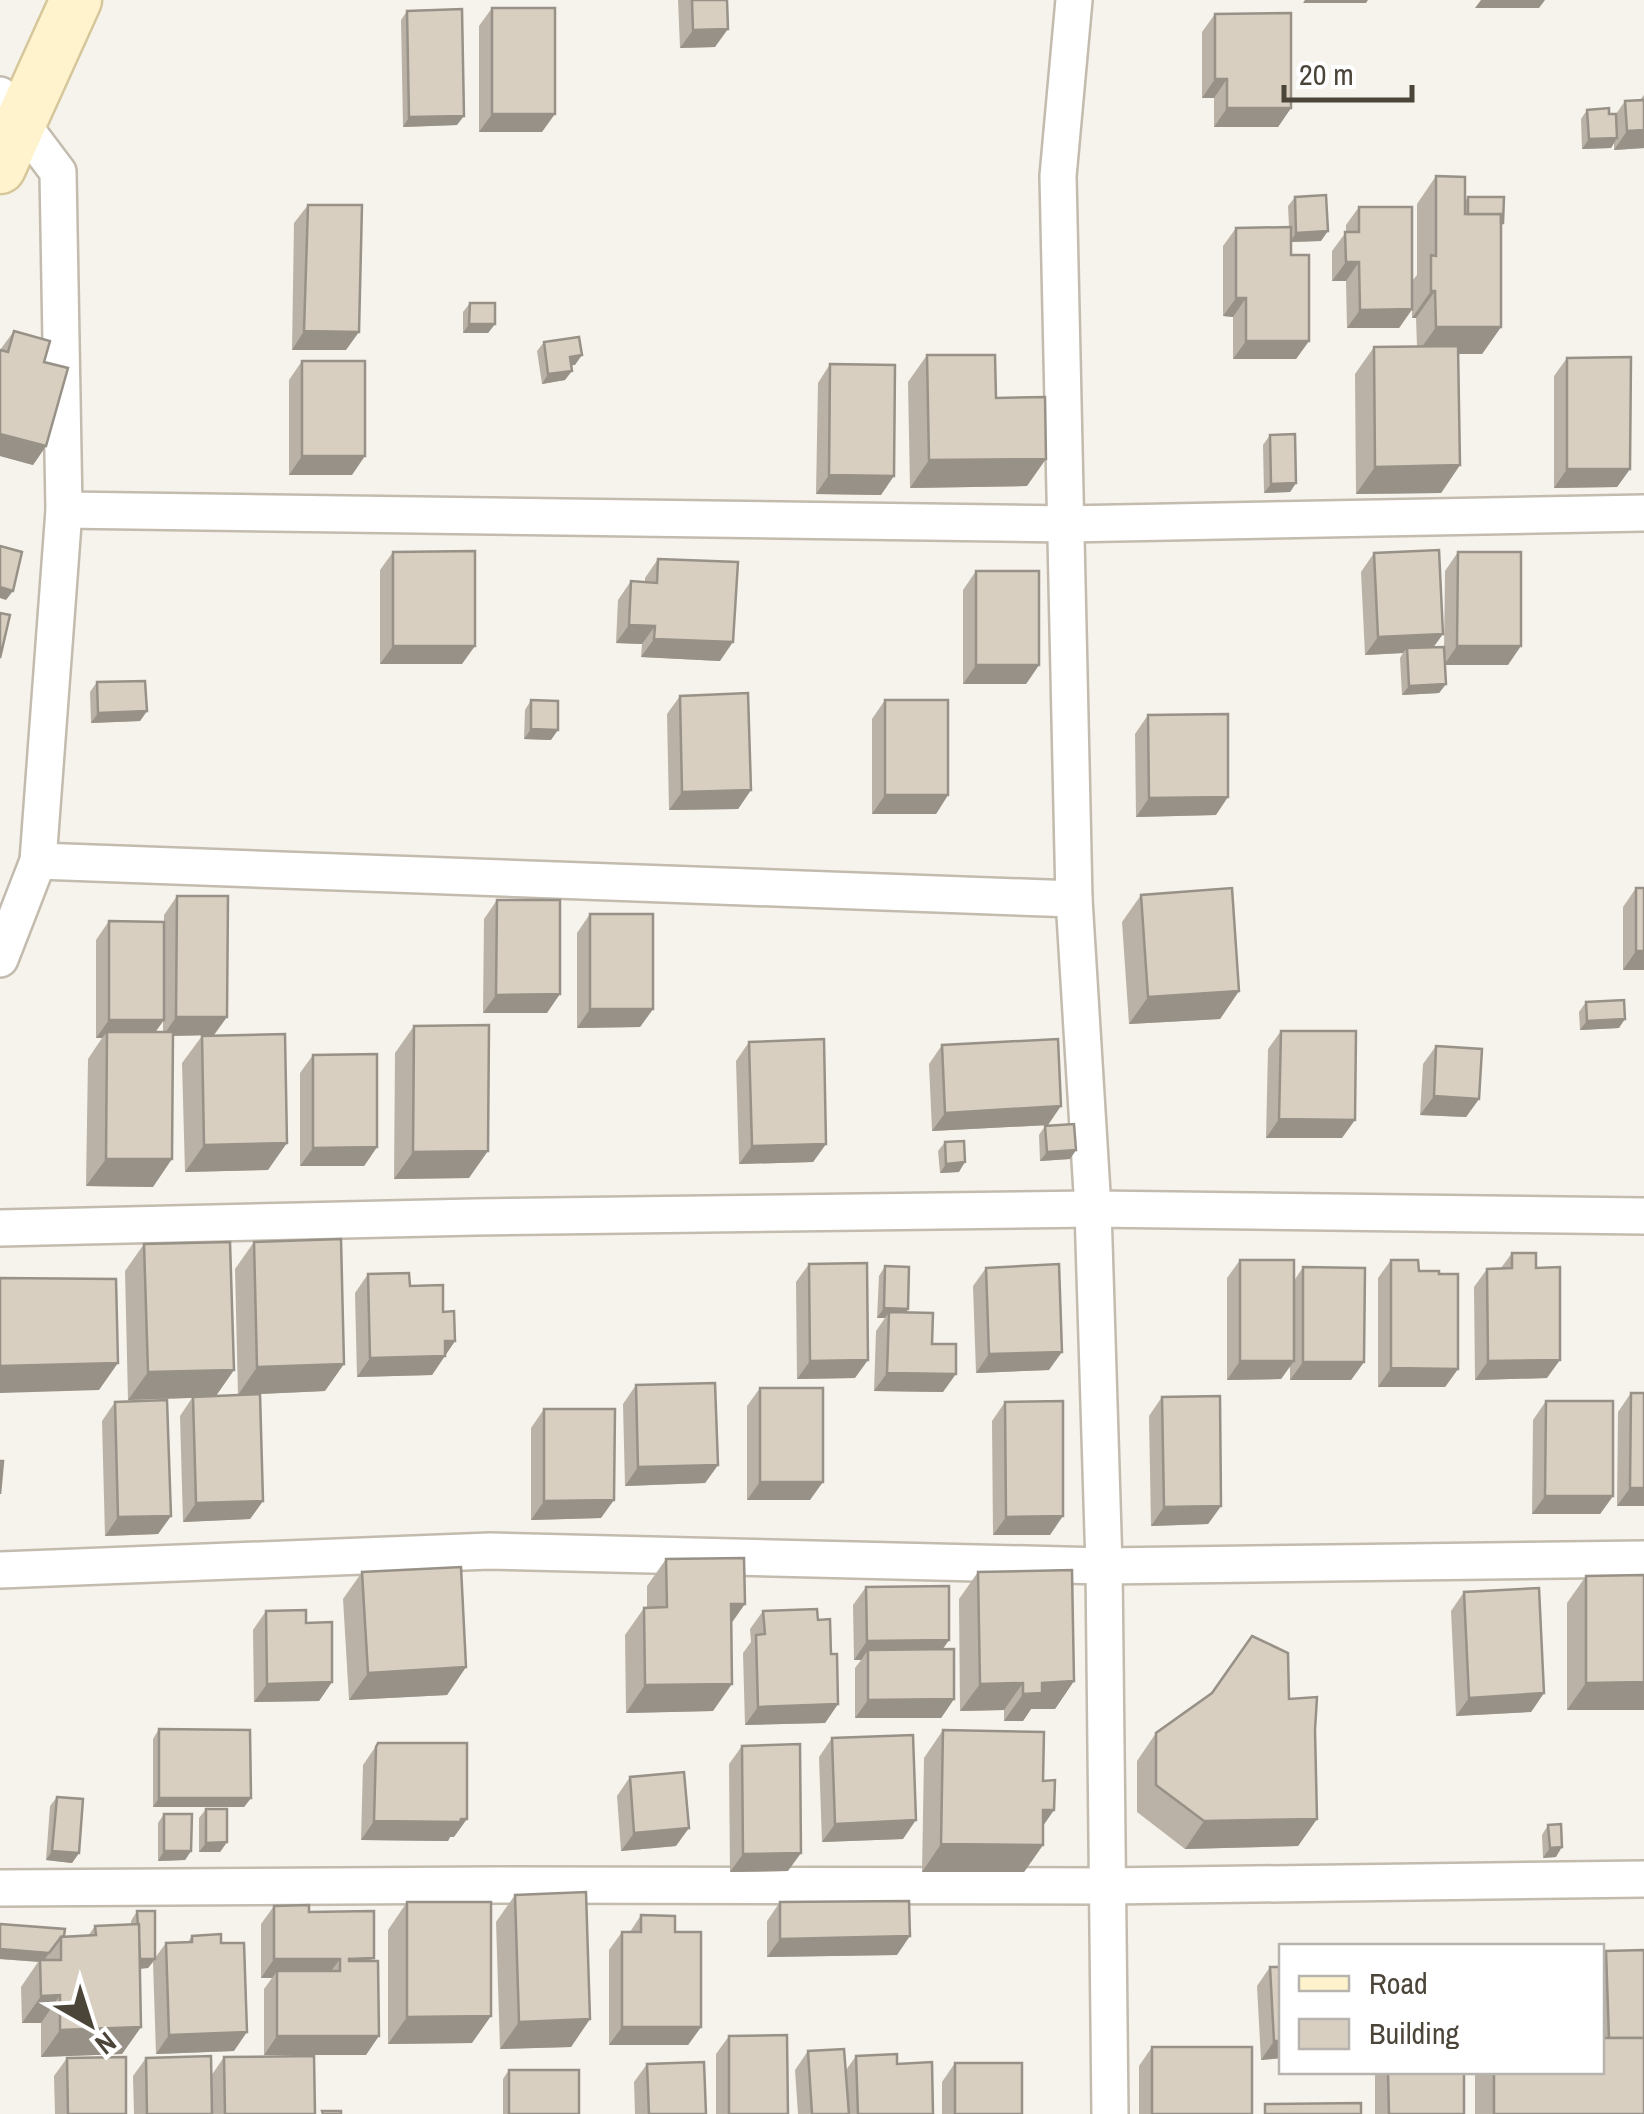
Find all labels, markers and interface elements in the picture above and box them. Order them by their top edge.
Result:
scale bar [1284,40,1412,102]
text: 20 m [1299,54,1354,94]
legend [1279,1944,1604,2074]
text: Road [1369,1963,1428,2003]
north arrow [40,1974,140,2074]
text: Building [1369,2013,1460,2053]
text: N [87,2023,124,2063]

